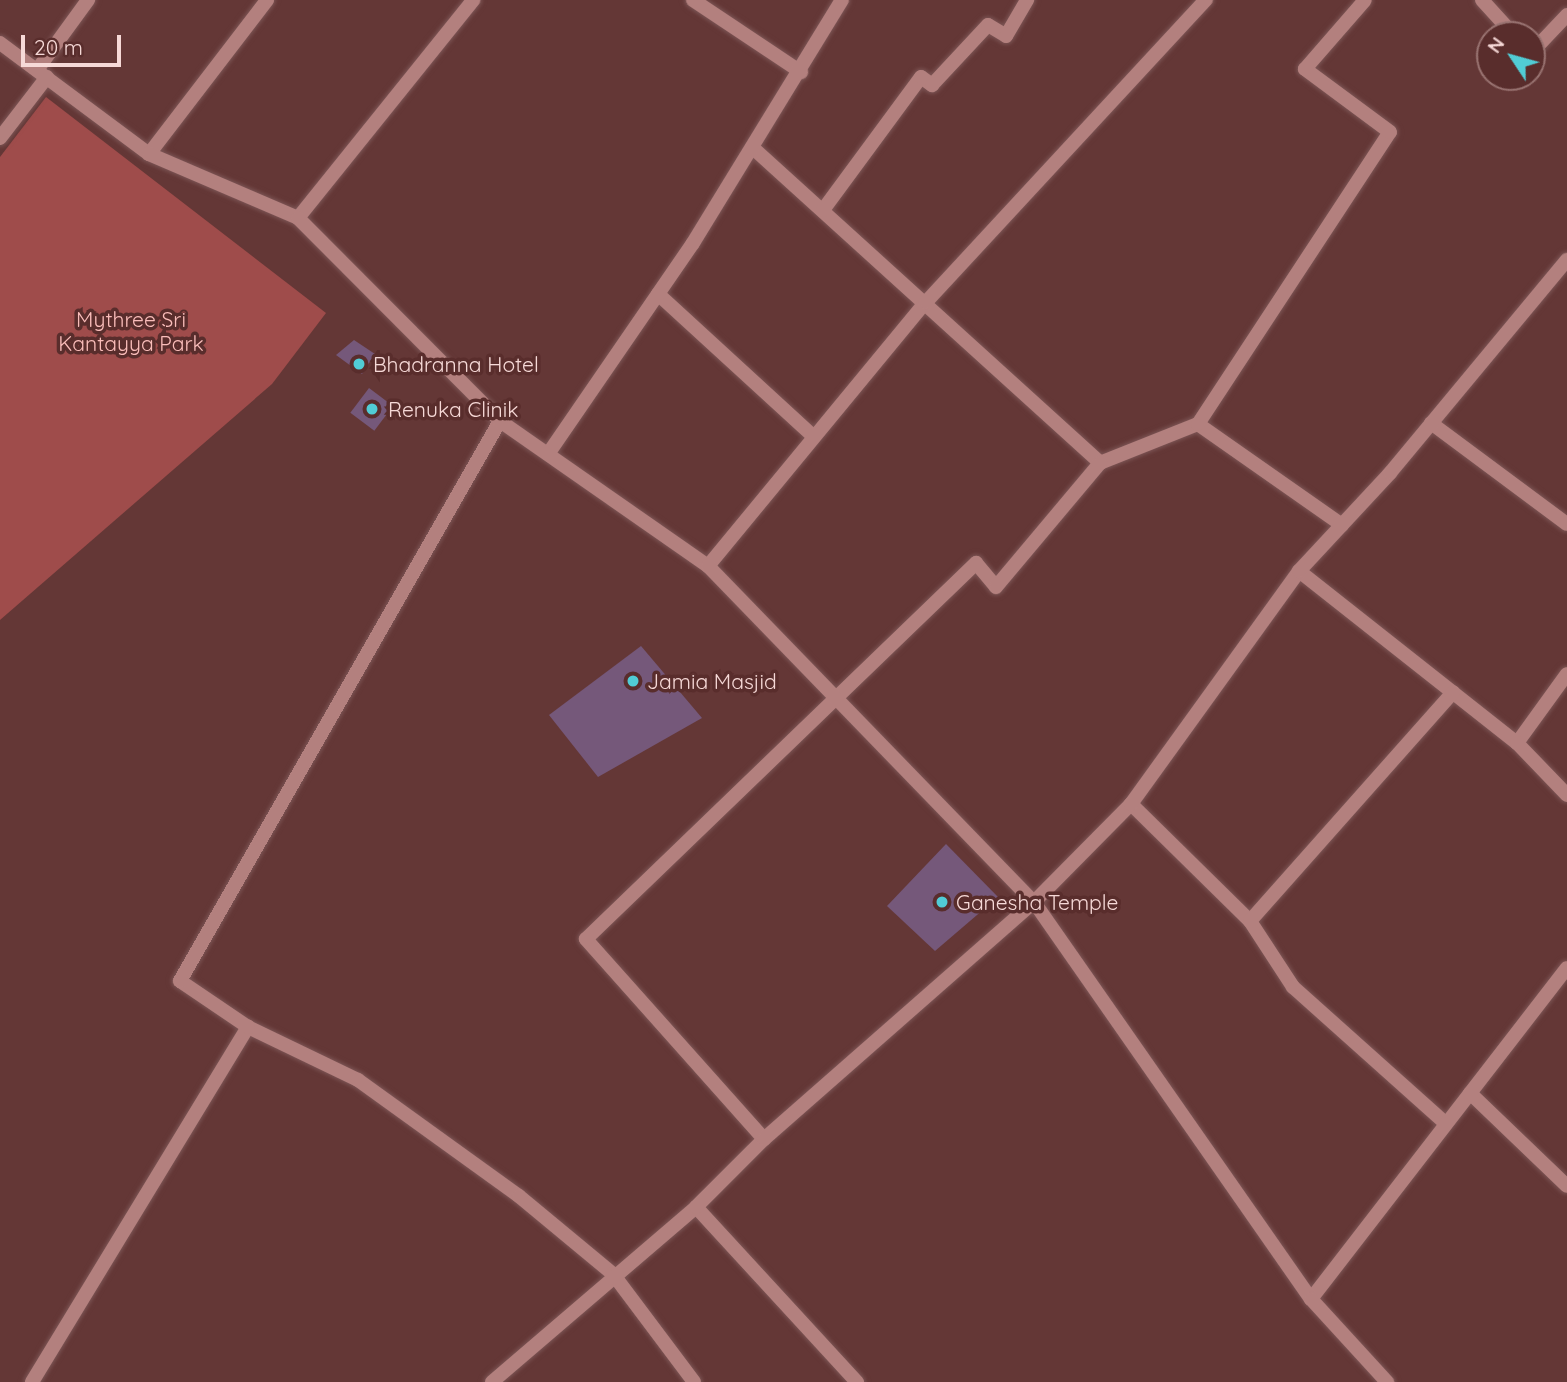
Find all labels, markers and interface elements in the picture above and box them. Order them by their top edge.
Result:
scale bar [24,21,124,65]
north arrow [1476,21,1546,91]
text: N [1482,32,1509,58]
text: 20 m [34,34,83,60]
park label: Mythree Sri Kantayya Park [58,306,204,356]
place label: Bhadranna Hotel [373,351,539,377]
marker: Bhadranna Hotel [351,356,367,372]
place label: Renuka Clinik [388,396,518,422]
marker: Renuka Clinik [362,399,382,419]
place label: Jamia Masjid [647,668,777,694]
marker: Jamia Masjid [625,673,641,689]
place label: Ganesha Temple [956,889,1118,915]
marker: Ganesha Temple [934,894,950,910]

